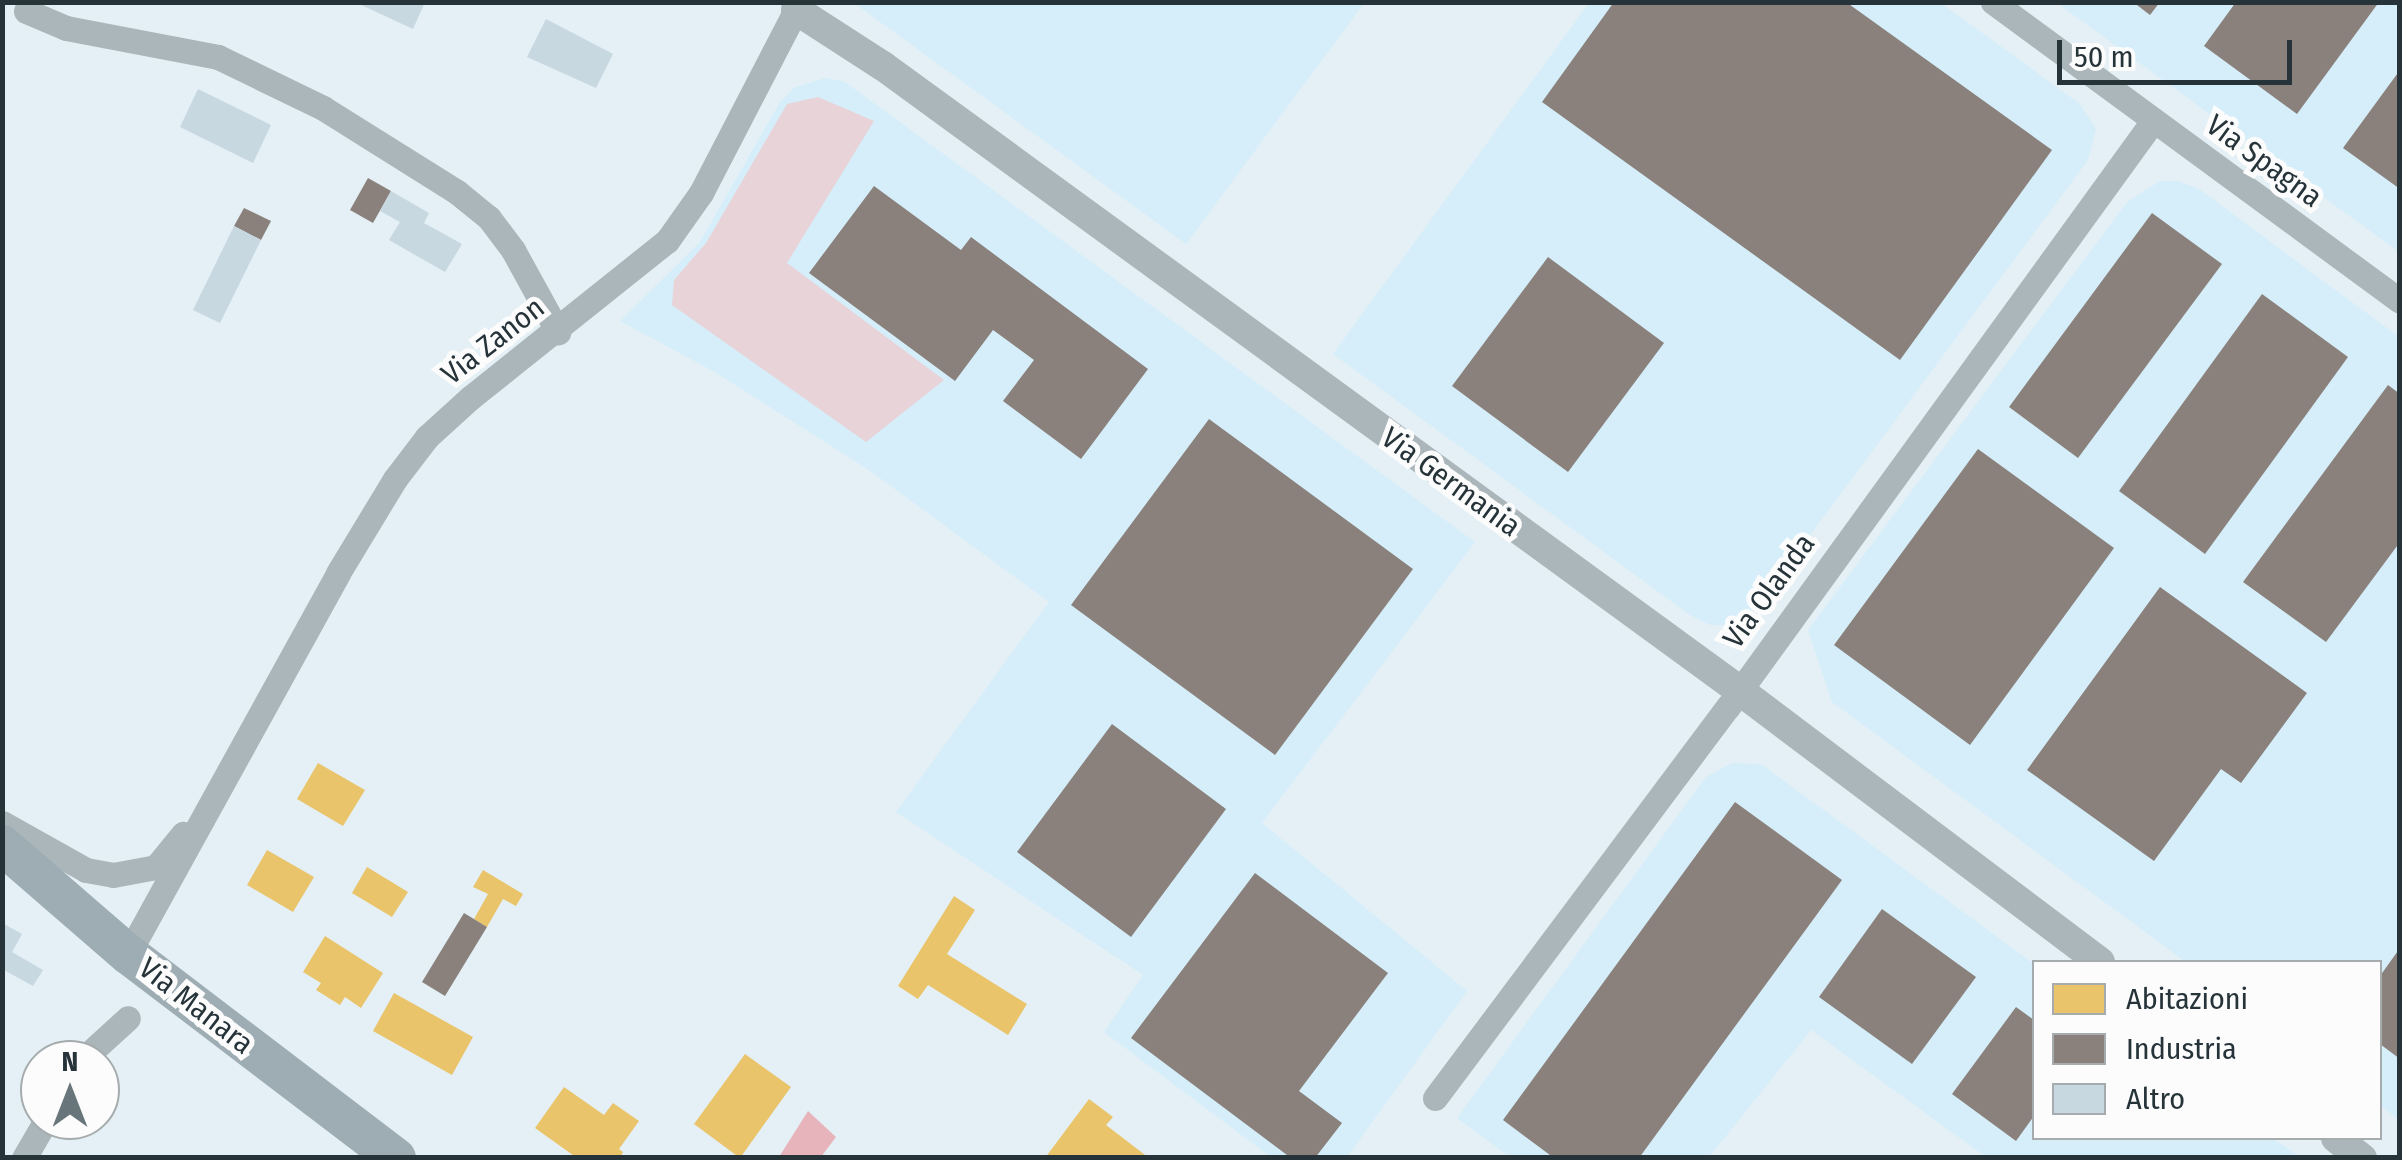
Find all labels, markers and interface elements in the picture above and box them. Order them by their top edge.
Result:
scale bar [2062,20,2297,82]
text: 50 m [2074,39,2134,75]
street label: Via Spagna [2199,107,2329,215]
street label: Via Zanon [434,290,552,392]
street label: Via Germania [1375,420,1527,544]
street label: Via Olanda [1716,527,1822,655]
street label: Via Manara [132,950,260,1062]
legend [2032,960,2382,1140]
text: Abitazioni [2126,981,2248,1017]
text: Industria [2126,1031,2237,1067]
north arrow [20,1040,120,1140]
text: N [62,1045,78,1078]
text: Altro [2126,1081,2185,1117]

